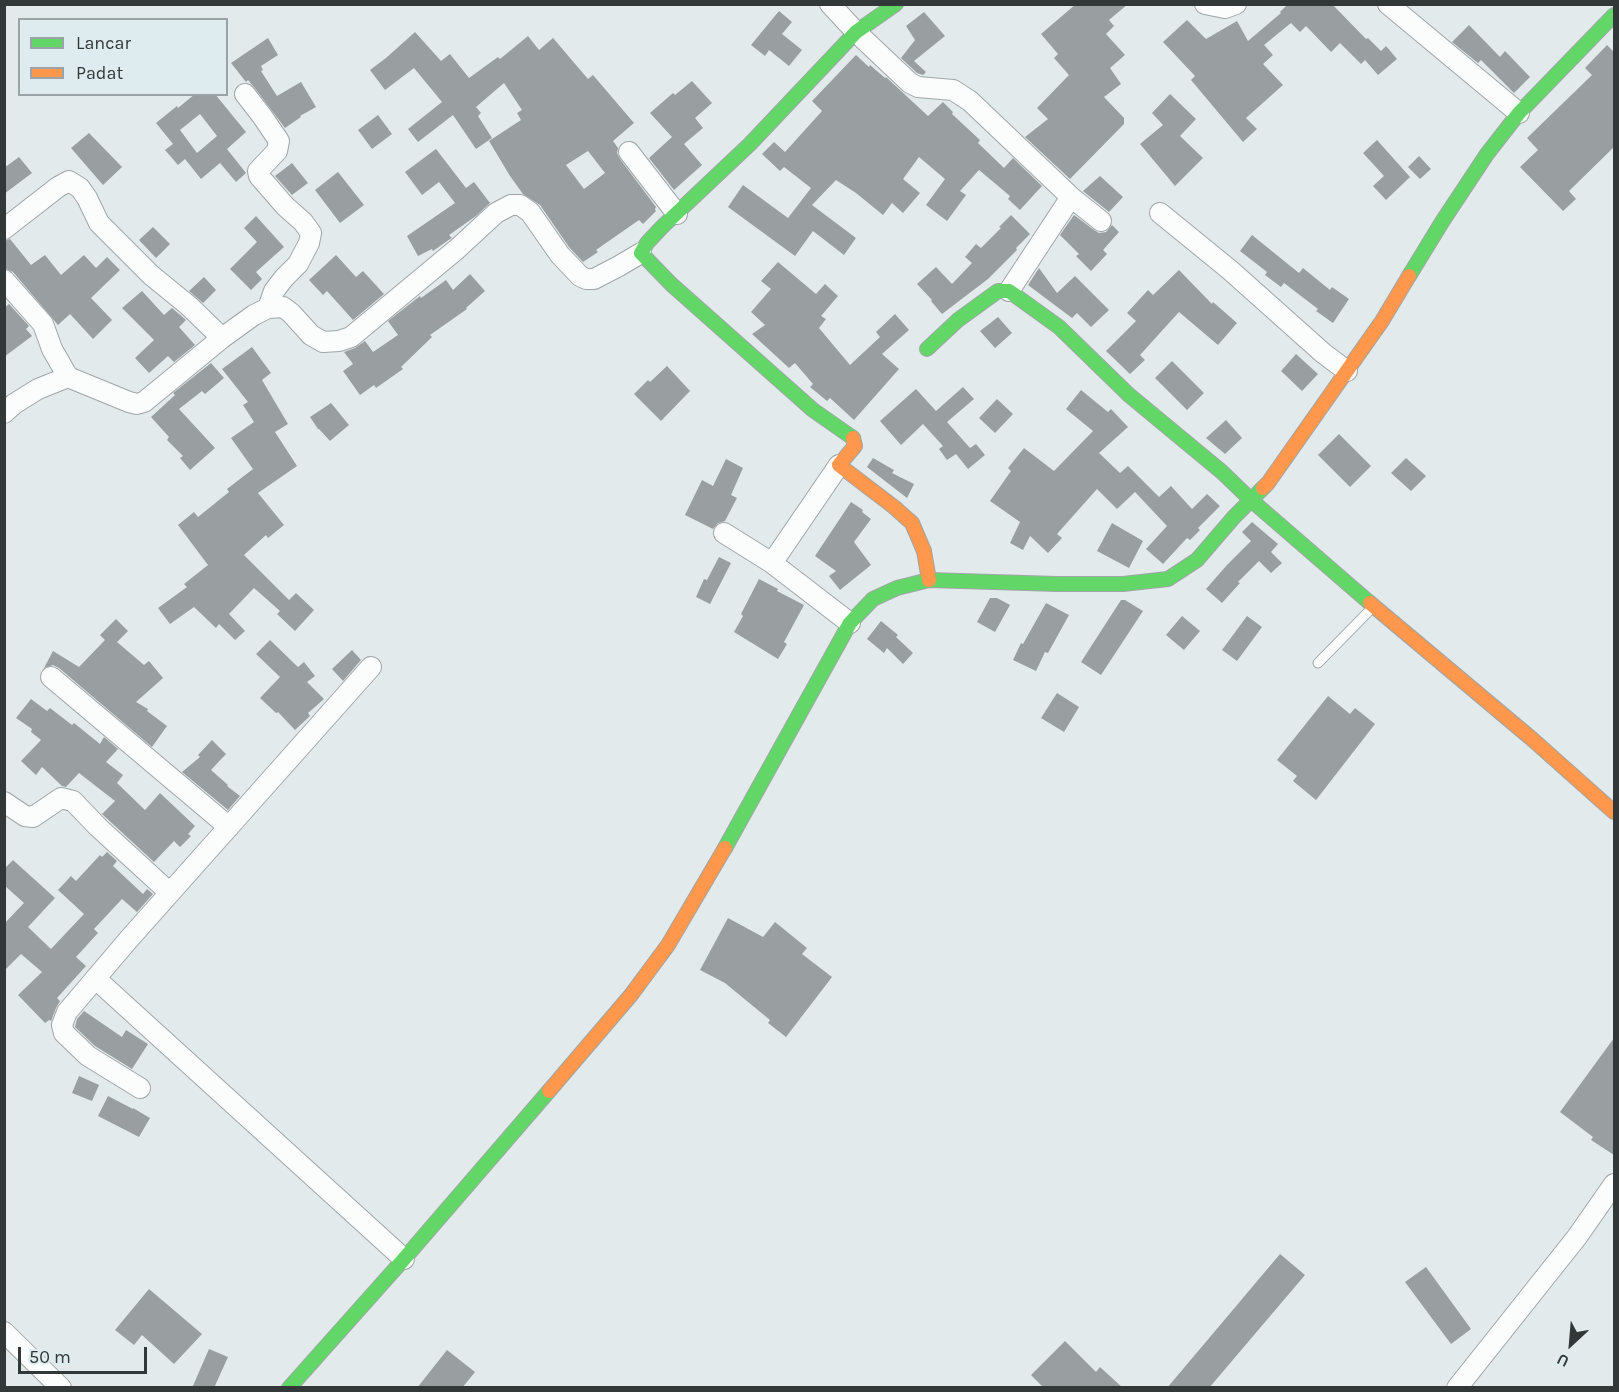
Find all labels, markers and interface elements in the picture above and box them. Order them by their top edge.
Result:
legend [18,18,228,96]
text: Lancar [76,32,131,54]
text: Padat [76,62,123,84]
north arrow [1541,1314,1601,1374]
scale bar [21,1335,150,1373]
text: 50 m [29,1346,71,1368]
text: U [1554,1350,1572,1372]

